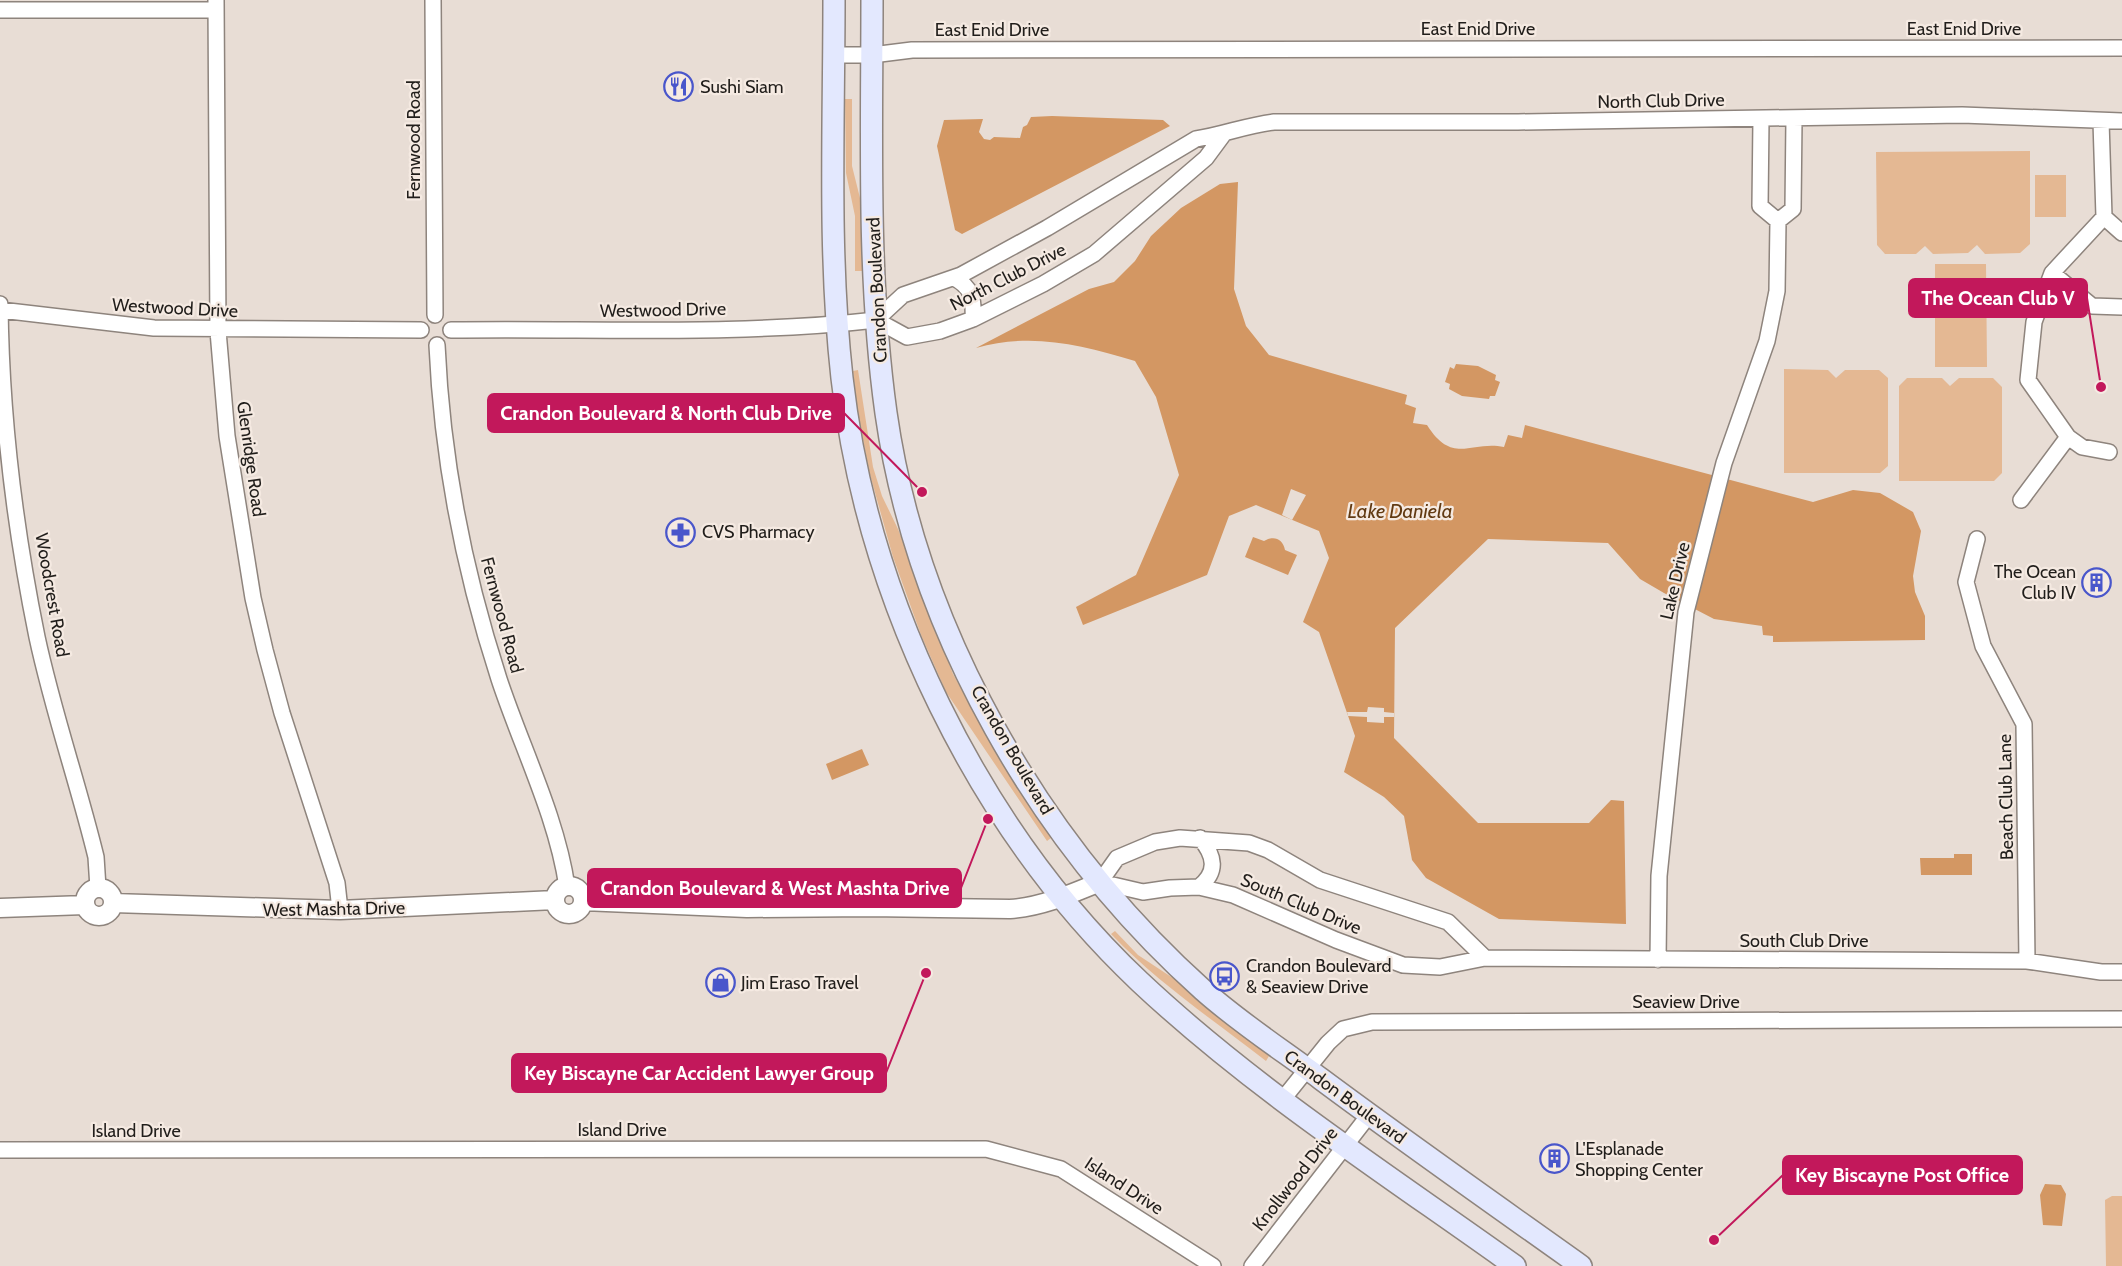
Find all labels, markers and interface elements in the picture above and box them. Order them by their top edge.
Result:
street label: East Enid Drive [1421,18,1535,40]
street label: East Enid Drive [1907,18,2021,40]
street label: East Enid Drive [935,19,1049,41]
restaurant icon: Sushi Siam [663,71,695,103]
place label: Sushi Siam [700,76,784,98]
street label: Fernwood Road [403,80,425,200]
street label: North Club Drive [1597,89,1725,113]
street label: Crandon Boulevard [862,217,892,363]
street label: North Club Drive [946,238,1070,316]
callout: The Ocean Club V [1909,279,2087,317]
text: The Ocean Club V [1921,286,2075,310]
street label: Westwood Drive [111,294,239,322]
street label: Westwood Drive [600,298,726,322]
callout: Crandon Boulevard & North Club Drive [488,394,844,432]
street label: Glenridge Road [232,400,270,518]
text: Crandon Boulevard & North Club Drive [500,401,832,425]
water label: Lake Daniela [1348,499,1452,523]
pharmacy icon: CVS Pharmacy [665,516,697,548]
place label: CVS Pharmacy [702,521,815,543]
street label: Woodcrest Road [30,531,74,659]
street label: Lake Drive [1655,540,1695,622]
street label: Fernwood Road [476,555,528,675]
place label: The Ocean Club IV [1994,561,2076,604]
building icon: The Ocean Club IV [2081,566,2113,598]
street label: Crandon Boulevard [966,682,1058,818]
street label: Beach Club Lane [1994,734,2018,860]
callout: Crandon Boulevard & West Mashta Drive [588,869,961,907]
street label: South Club Drive [1237,869,1365,939]
text: Crandon Boulevard & West Mashta Drive [601,876,950,900]
street label: West Mashta Drive [263,897,405,921]
street label: South Club Drive [1740,930,1868,952]
place label: Crandon Boulevard & Seaview Drive [1246,955,1391,998]
bus stop icon: Crandon Boulevard & Seaview Drive [1209,960,1241,992]
shop icon: Jim Eraso Travel [704,967,736,999]
place label: Jim Eraso Travel [740,972,859,994]
street label: Seaview Drive [1632,991,1740,1013]
street label: Crandon Boulevard [1280,1045,1410,1149]
callout: Key Biscayne Car Accident Lawyer Group [512,1054,886,1092]
text: Key Biscayne Car Accident Lawyer Group [524,1061,874,1085]
street label: Island Drive [577,1119,667,1141]
street label: Island Drive [91,1120,181,1142]
street label: Knollwood Drive [1248,1123,1342,1235]
place label: L'Esplanade Shopping Center [1575,1138,1703,1181]
building icon: L'Esplanade Shopping Center [1538,1143,1570,1175]
street label: Island Drive [1081,1152,1167,1220]
callout: Key Biscayne Post Office [1783,1156,2022,1194]
text: Key Biscayne Post Office [1795,1163,2009,1187]

